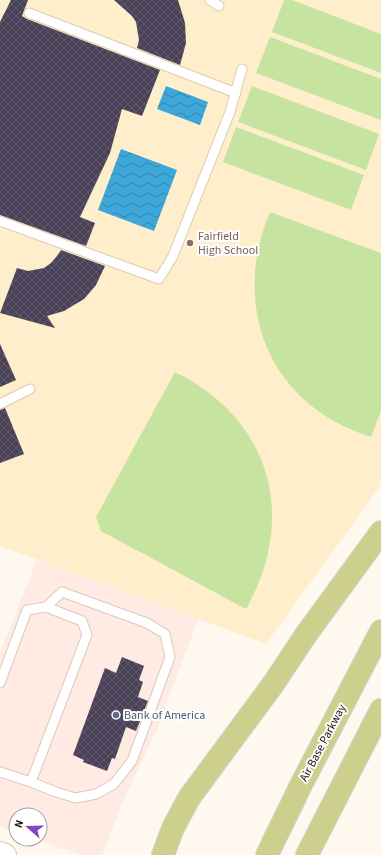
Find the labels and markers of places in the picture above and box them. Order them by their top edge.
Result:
place label: Fairfield High School [198,228,258,259]
marker: Fairfield High School [185,238,195,248]
place label: Bank of America [124,707,205,724]
marker: Bank of America [111,710,121,720]

